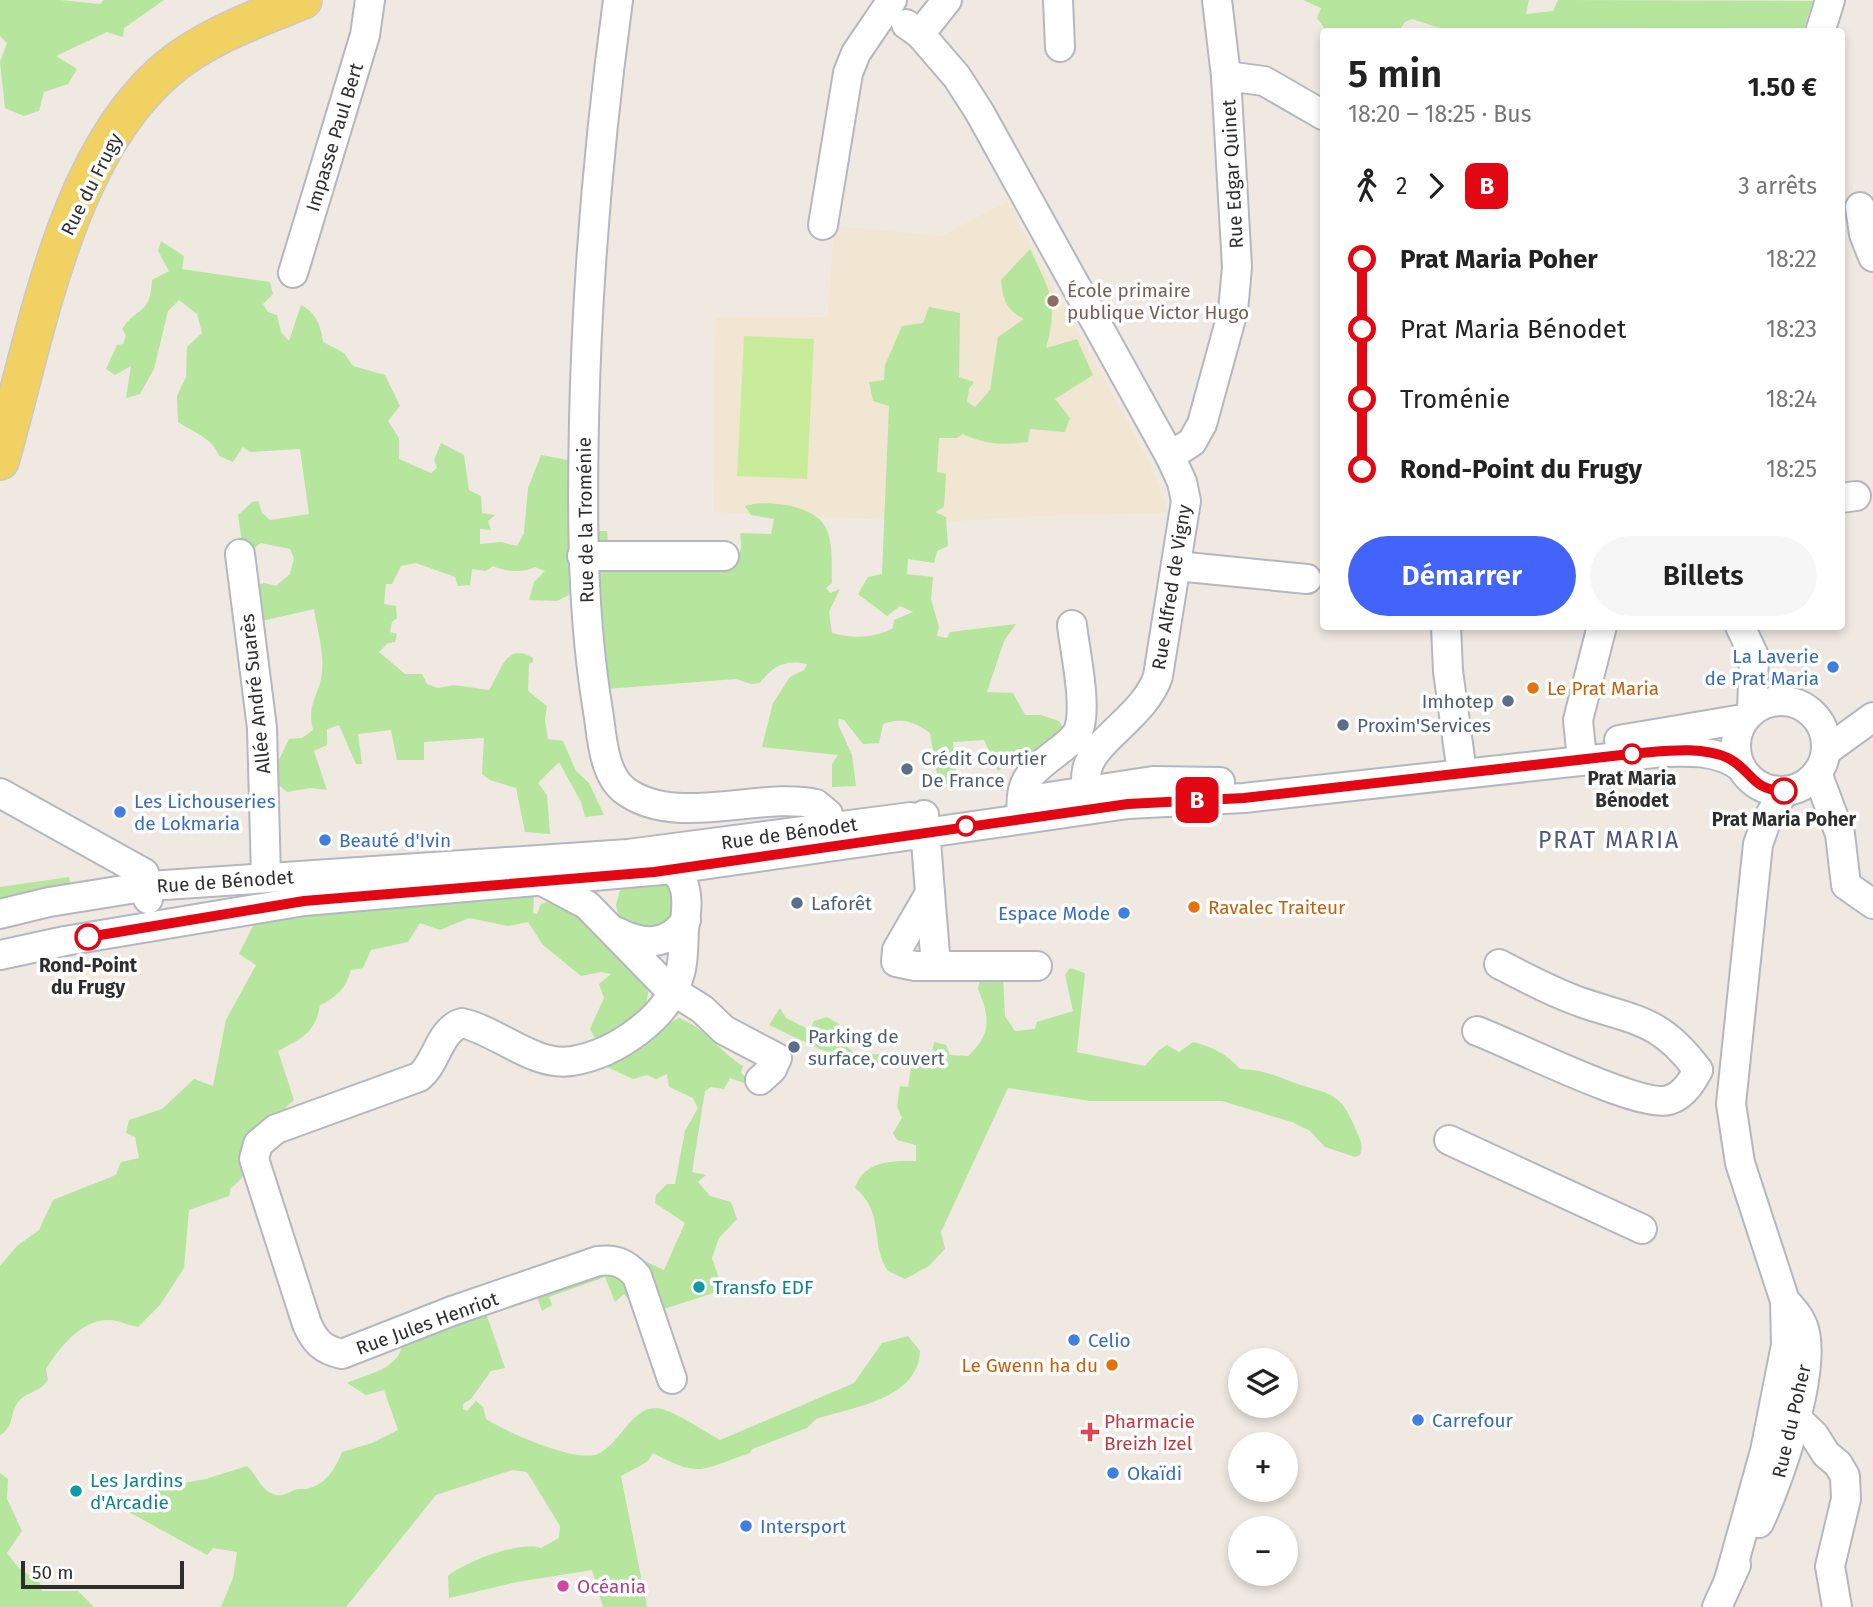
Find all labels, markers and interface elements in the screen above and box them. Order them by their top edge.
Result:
text: 5 min [1348,51,1442,97]
street label: Impasse Paul Bert [301,60,368,214]
text: 1.50 € [1748,72,1817,103]
street label: Rue Edgar Quinet [1217,99,1248,249]
text: 18:20 – 18:25 · Bus [1348,100,1531,128]
street label: Rue du Frugy [56,129,127,239]
icon: walk [1348,167,1386,205]
icon: forward [1417,167,1455,205]
text: 2 [1396,172,1407,200]
text: B [1479,172,1494,200]
text: 3 arrêts [1738,172,1817,200]
text: Prat Maria Poher [1400,244,1598,275]
text: 18:22 [1766,245,1817,273]
place label: École primaire publique Victor Hugo [1067,279,1249,324]
marker: École primaire publique Victor Hugo [1045,293,1061,309]
text: Prat Maria Bénodet [1400,314,1626,345]
text: 18:23 [1766,315,1817,343]
text: Troménie [1400,384,1510,415]
text: 18:24 [1766,385,1817,413]
street label: Rue de la Troménie [573,437,598,603]
text: Rond-Point du Frugy [1400,454,1642,485]
text: 18:25 [1766,455,1817,483]
street label: Rue Alfred de Vigny [1147,502,1196,671]
button: Démarrer [1348,536,1576,616]
button: Billets [1590,536,1817,616]
street label: Allée André Suarès [236,613,275,775]
place label: La Laverie de Prat Maria [1705,645,1819,690]
marker: La Laverie de Prat Maria [1825,659,1841,675]
place label: Le Prat Maria [1547,677,1659,700]
marker: Le Prat Maria [1525,680,1541,696]
place label: Imhotep [1422,690,1494,713]
marker: Imhotep [1500,693,1516,709]
place label: Proxim'Services [1357,714,1491,737]
marker: Proxim'Services [1335,717,1351,733]
marker: Prat Maria Bénodet [1622,744,1642,764]
place label: Crédit Courtier De France [921,747,1047,792]
marker: Crédit Courtier De France [899,761,915,777]
place label: Prat Maria Bénodet [1588,767,1676,812]
line badge: B [1174,777,1220,823]
marker: Prat Maria Poher [1771,778,1797,804]
text: B [1190,786,1204,814]
place label: Les Lichouseries de Lokmaria [134,790,276,835]
marker: Les Lichouseries de Lokmaria [112,804,128,820]
place label: Prat Maria Poher [1712,808,1857,831]
street label: Rue de Bénodet [719,813,859,854]
unlabelled marker [956,816,976,836]
district label: PRAT MARIA [1538,826,1680,854]
place label: Beauté d'Ivin [339,829,451,852]
marker: Beauté d'Ivin [317,832,333,848]
street label: Rue de Bénodet [156,865,295,898]
place label: Laforêt [811,892,872,915]
marker: Laforêt [789,895,805,911]
place label: Ravalec Traiteur [1208,896,1346,919]
marker: Ravalec Traiteur [1186,899,1202,915]
place label: Espace Mode [998,902,1110,925]
marker: Espace Mode [1116,905,1132,921]
marker: Rond-Point du Frugy [75,924,101,950]
place label: Rond-Point du Frugy [39,954,138,999]
place label: Parking de surface, couvert [808,1025,945,1070]
marker: Parking de surface, couvert [786,1039,802,1055]
place label: Transfo EDF [713,1276,813,1299]
marker: Transfo EDF [691,1279,707,1295]
street label: Rue Jules Henriot [353,1287,502,1360]
place label: Celio [1088,1329,1131,1352]
marker: Celio [1066,1332,1082,1348]
map controls [1228,1348,1298,1586]
button: layers [1228,1348,1298,1418]
place label: Le Gwenn ha du [961,1354,1098,1377]
marker: Le Gwenn ha du [1104,1357,1120,1373]
street label: Rue du Poher [1767,1361,1816,1480]
place label: Carrefour [1432,1409,1514,1432]
place label: Pharmacie Breizh Izel [1104,1410,1195,1455]
marker: Carrefour [1410,1412,1426,1428]
marker: Pharmacie Breizh Izel [1082,1424,1098,1440]
button: + [1228,1432,1298,1502]
place label: Okaïdi [1127,1462,1182,1485]
marker: Okaïdi [1105,1465,1121,1481]
place label: Les Jardins d'Arcadie [90,1469,183,1514]
marker: Les Jardins d'Arcadie [68,1483,84,1499]
place label: Intersport [760,1515,846,1538]
button: − [1228,1516,1298,1586]
marker: Intersport [738,1518,754,1534]
scale bar [21,1558,184,1590]
text: 50 m [32,1561,73,1584]
place label: Océania [577,1575,646,1598]
marker: Océania [555,1578,571,1594]

